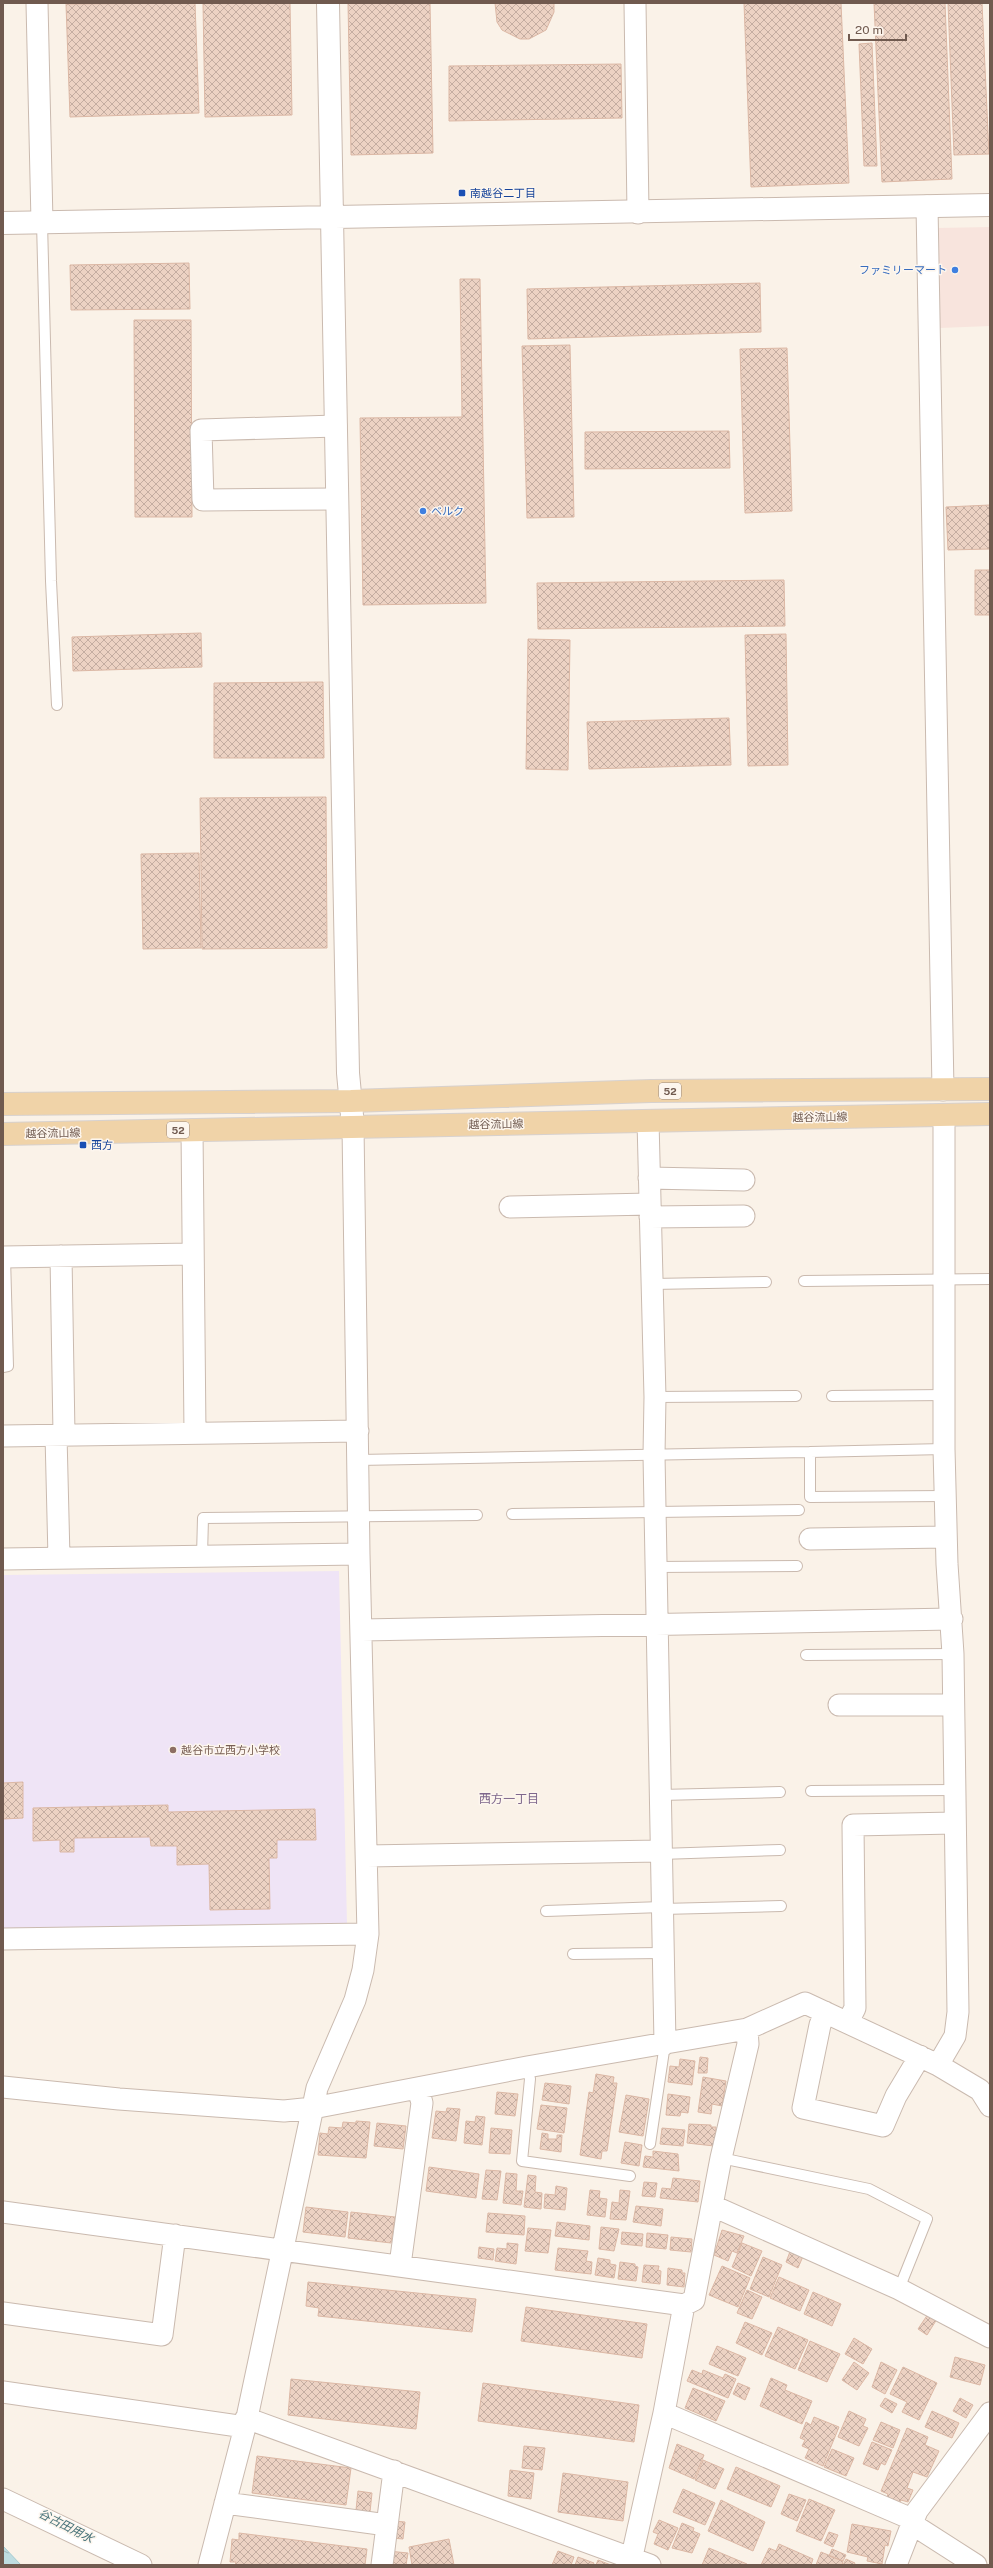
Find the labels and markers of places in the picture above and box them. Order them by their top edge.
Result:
place label: 南越谷二丁目 [470,187,536,199]
marker: 南越谷二丁目 [457,188,467,198]
place label: ファミリーマート [859,264,947,276]
marker: ファミリーマート [950,265,960,275]
place label: ベルク [431,505,464,517]
marker: ベルク [418,506,428,516]
place label: 西方 [91,1139,113,1151]
marker: 西方 [78,1140,88,1150]
place label: 越谷市立西方小学校 [181,1744,280,1756]
marker: 越谷市立西方小学校 [168,1745,178,1755]

